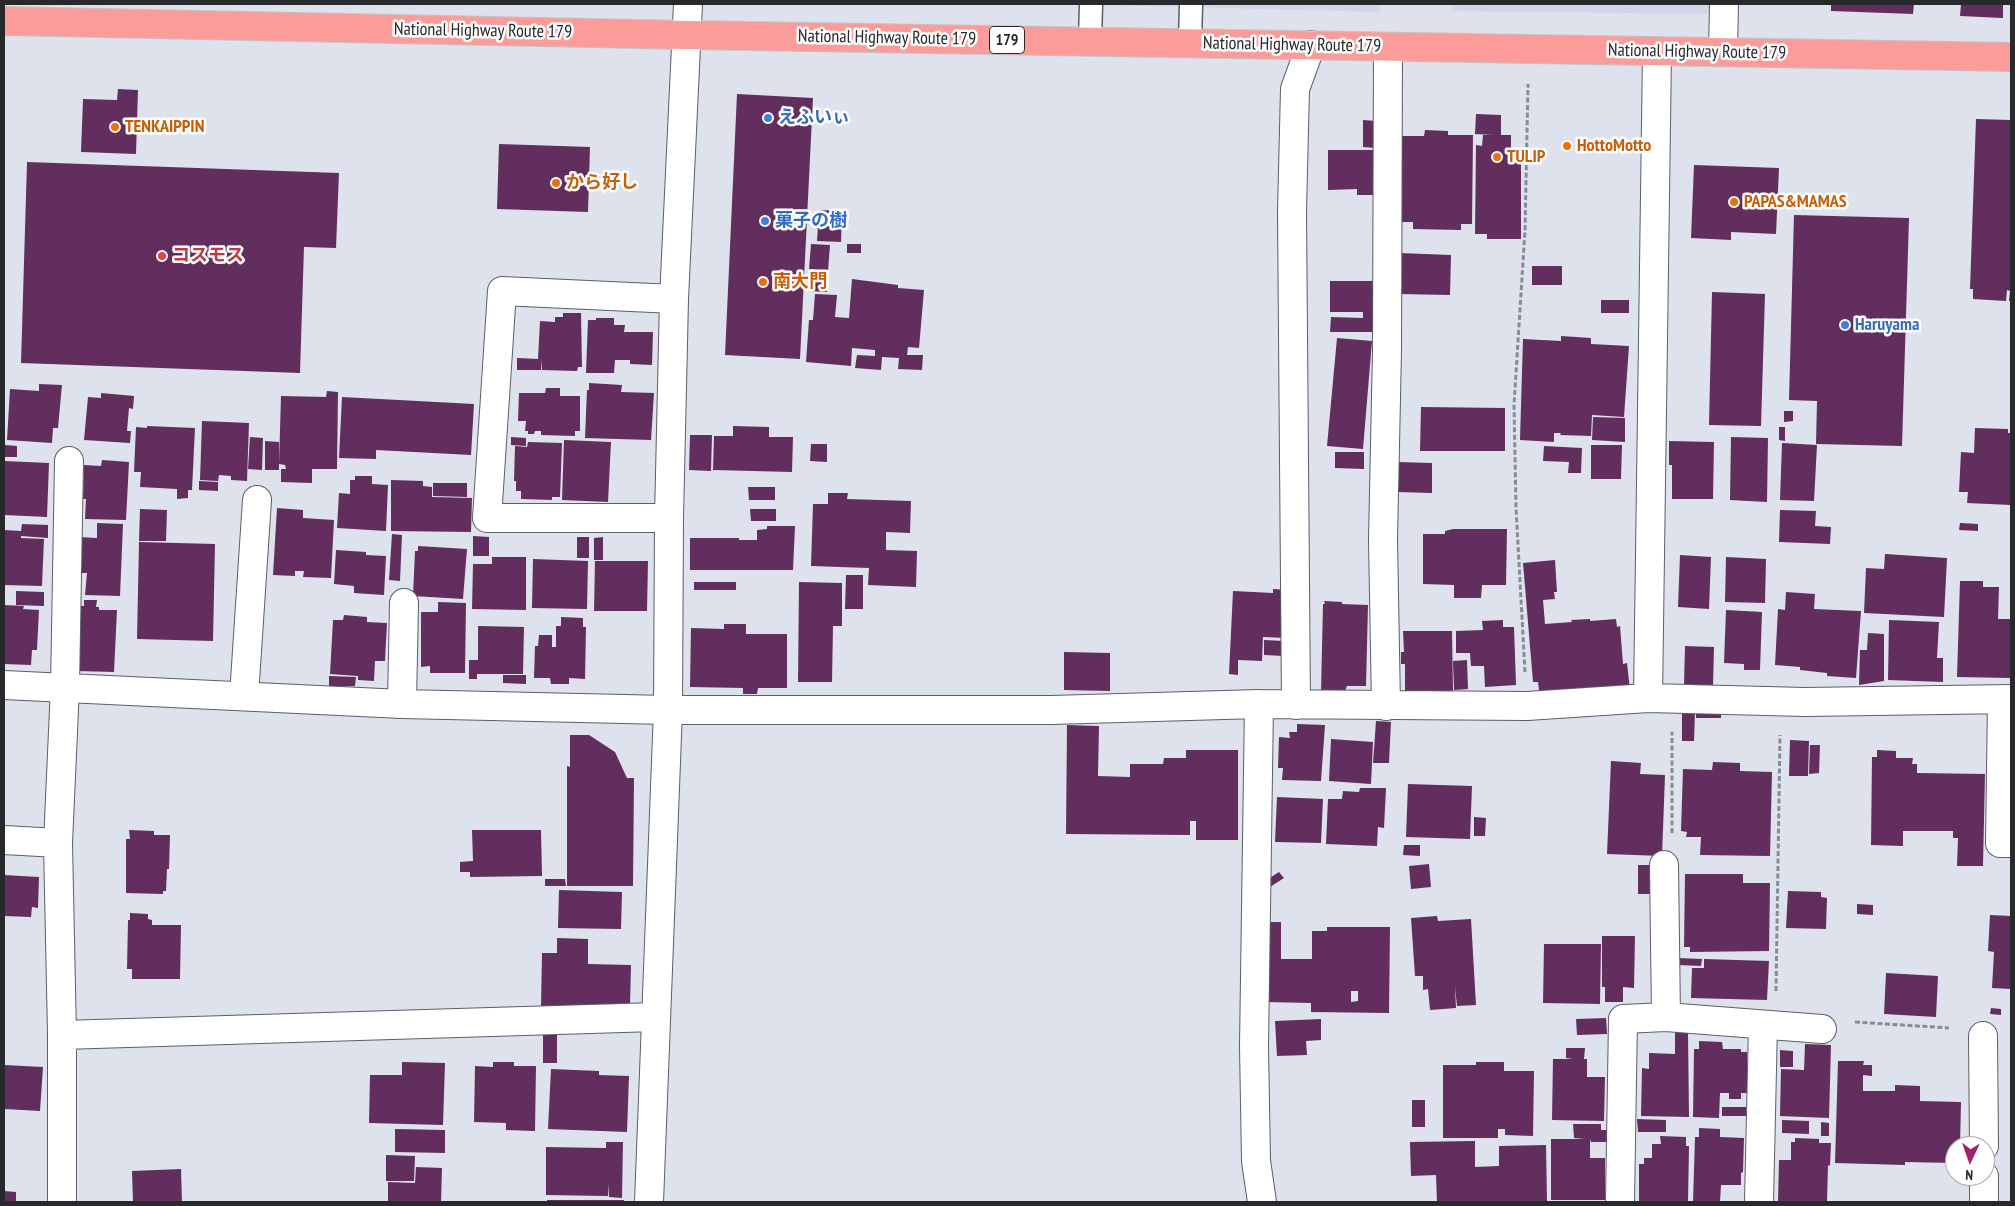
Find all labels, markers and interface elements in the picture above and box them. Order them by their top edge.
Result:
street label: National Highway Route 179 [394,19,572,43]
street label: National Highway Route 179 [798,26,976,50]
road number: 179 [990,26,1024,54]
street label: National Highway Route 179 [1203,33,1381,57]
street label: National Highway Route 179 [1608,40,1786,64]
place label: えふいぃ [778,107,850,129]
marker: えふいぃ [762,112,774,124]
place label: TENKAIPPIN [125,116,204,138]
marker: TENKAIPPIN [109,121,121,133]
place label: HottoMotto [1577,135,1651,157]
marker: HottoMotto [1561,140,1573,152]
place label: TULIP [1507,146,1545,168]
marker: TULIP [1491,151,1503,163]
place label: から好し [566,172,638,194]
marker: から好し [550,177,562,189]
place label: PAPAS&MAMAS [1744,191,1847,213]
marker: PAPAS&MAMAS [1728,196,1740,208]
place label: 菓子の樹 [775,210,847,232]
marker: 菓子の樹 [759,215,771,227]
place label: コスモス [172,245,244,267]
marker: コスモス [156,250,168,262]
place label: 南大門 [773,271,827,293]
marker: 南大門 [757,276,769,288]
place label: Haruyama [1855,314,1919,336]
marker: Haruyama [1839,319,1851,331]
north arrow [1945,1136,1995,1186]
text: N [1965,1166,1974,1184]

